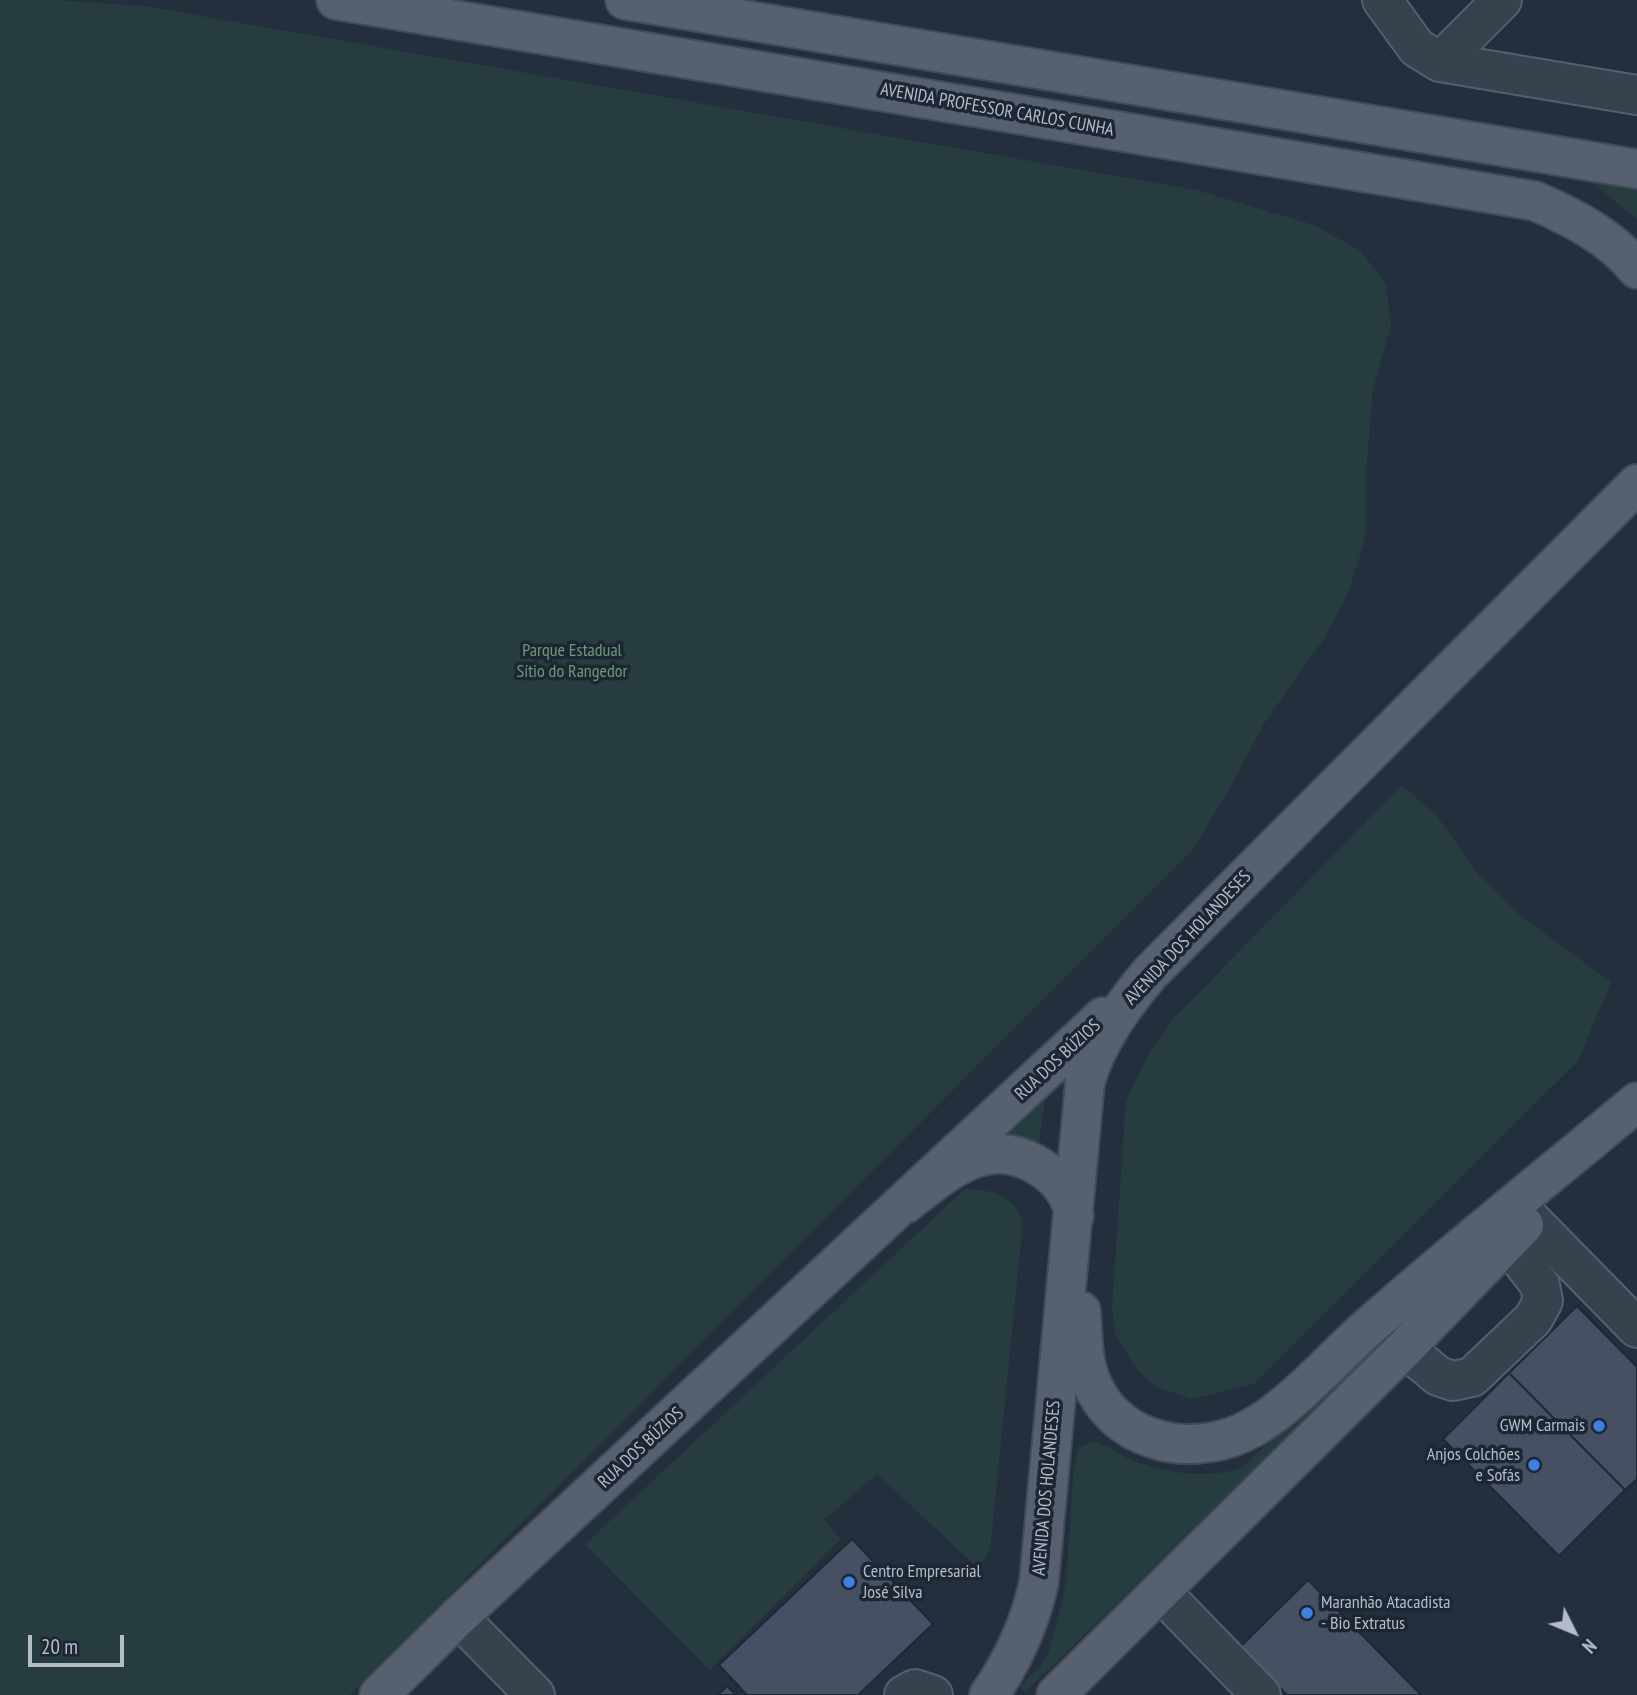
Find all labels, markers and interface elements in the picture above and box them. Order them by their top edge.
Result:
street label: AVENIDA PROFESSOR CARLOS CUNHA [879,79,1115,141]
park label: Parque Estadual Sítio do Rangedor [517,640,627,682]
street label: AVENIDA DOS HOLANDESES [1120,866,1256,1010]
street label: RUA DOS BÚZIOS [1011,1015,1105,1105]
street label: AVENIDA DOS HOLANDESES [1029,1400,1065,1576]
street label: RUA DOS BÚZIOS [594,1403,688,1493]
place label: GWM Carmais [1500,1415,1585,1437]
marker: GWM Carmais [1591,1418,1607,1434]
place label: Anjos Colchões e Sofás [1427,1444,1520,1486]
marker: Anjos Colchões e Sofás [1526,1457,1542,1473]
place label: Centro Empresarial José Silva [863,1561,981,1604]
marker: Centro Empresarial José Silva [841,1574,857,1590]
place label: Maranhão Atacadista - Bio Extratus [1321,1592,1450,1634]
north arrow [1539,1597,1609,1667]
marker: Maranhão Atacadista - Bio Extratus [1299,1605,1315,1621]
scale bar [32,1622,128,1666]
text: 20 m [41,1633,78,1660]
text: N [1577,1634,1602,1658]

